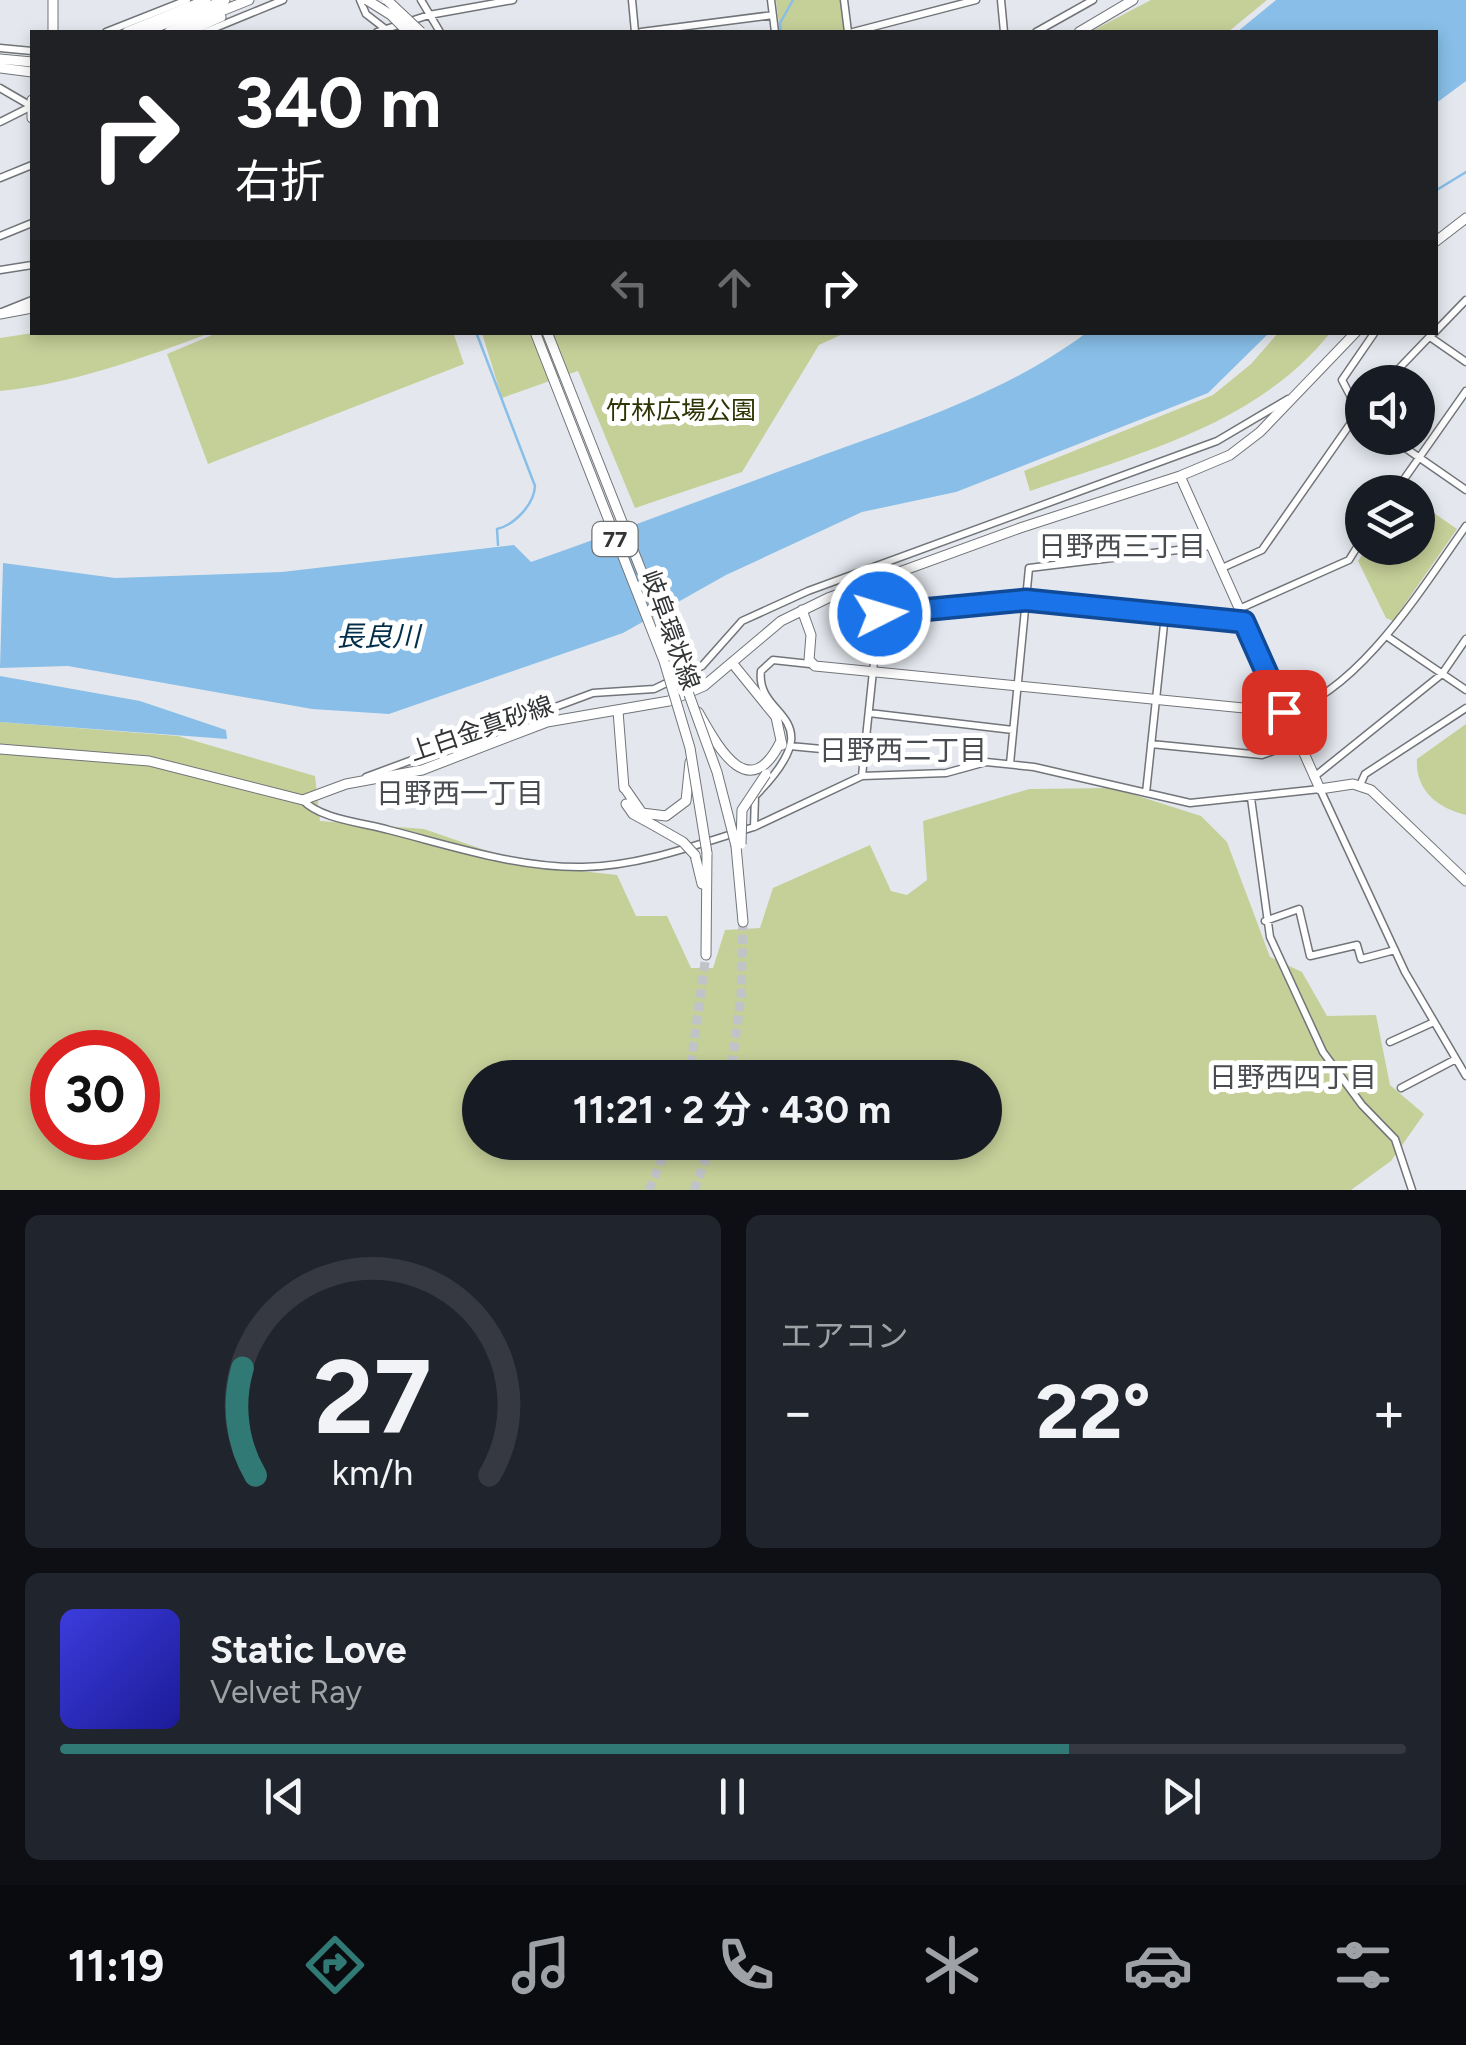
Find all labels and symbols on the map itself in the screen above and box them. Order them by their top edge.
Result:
park label: 竹林広場公園 [606,395,756,425]
road number: 77 [592,522,638,556]
district label: 日野西三丁目 [1038,529,1206,563]
position arrow [828,562,932,666]
street label: 岐阜環状線 [636,566,706,694]
water label: 長良川 [336,619,423,653]
pin [1242,670,1327,755]
street label: 上白金真砂線 [405,689,557,767]
district label: 日野西二丁目 [819,733,987,767]
district label: 日野西一丁目 [376,776,544,810]
speed limit sign: 30 [30,1030,160,1160]
district label: 日野西四丁目 [1209,1060,1377,1094]

